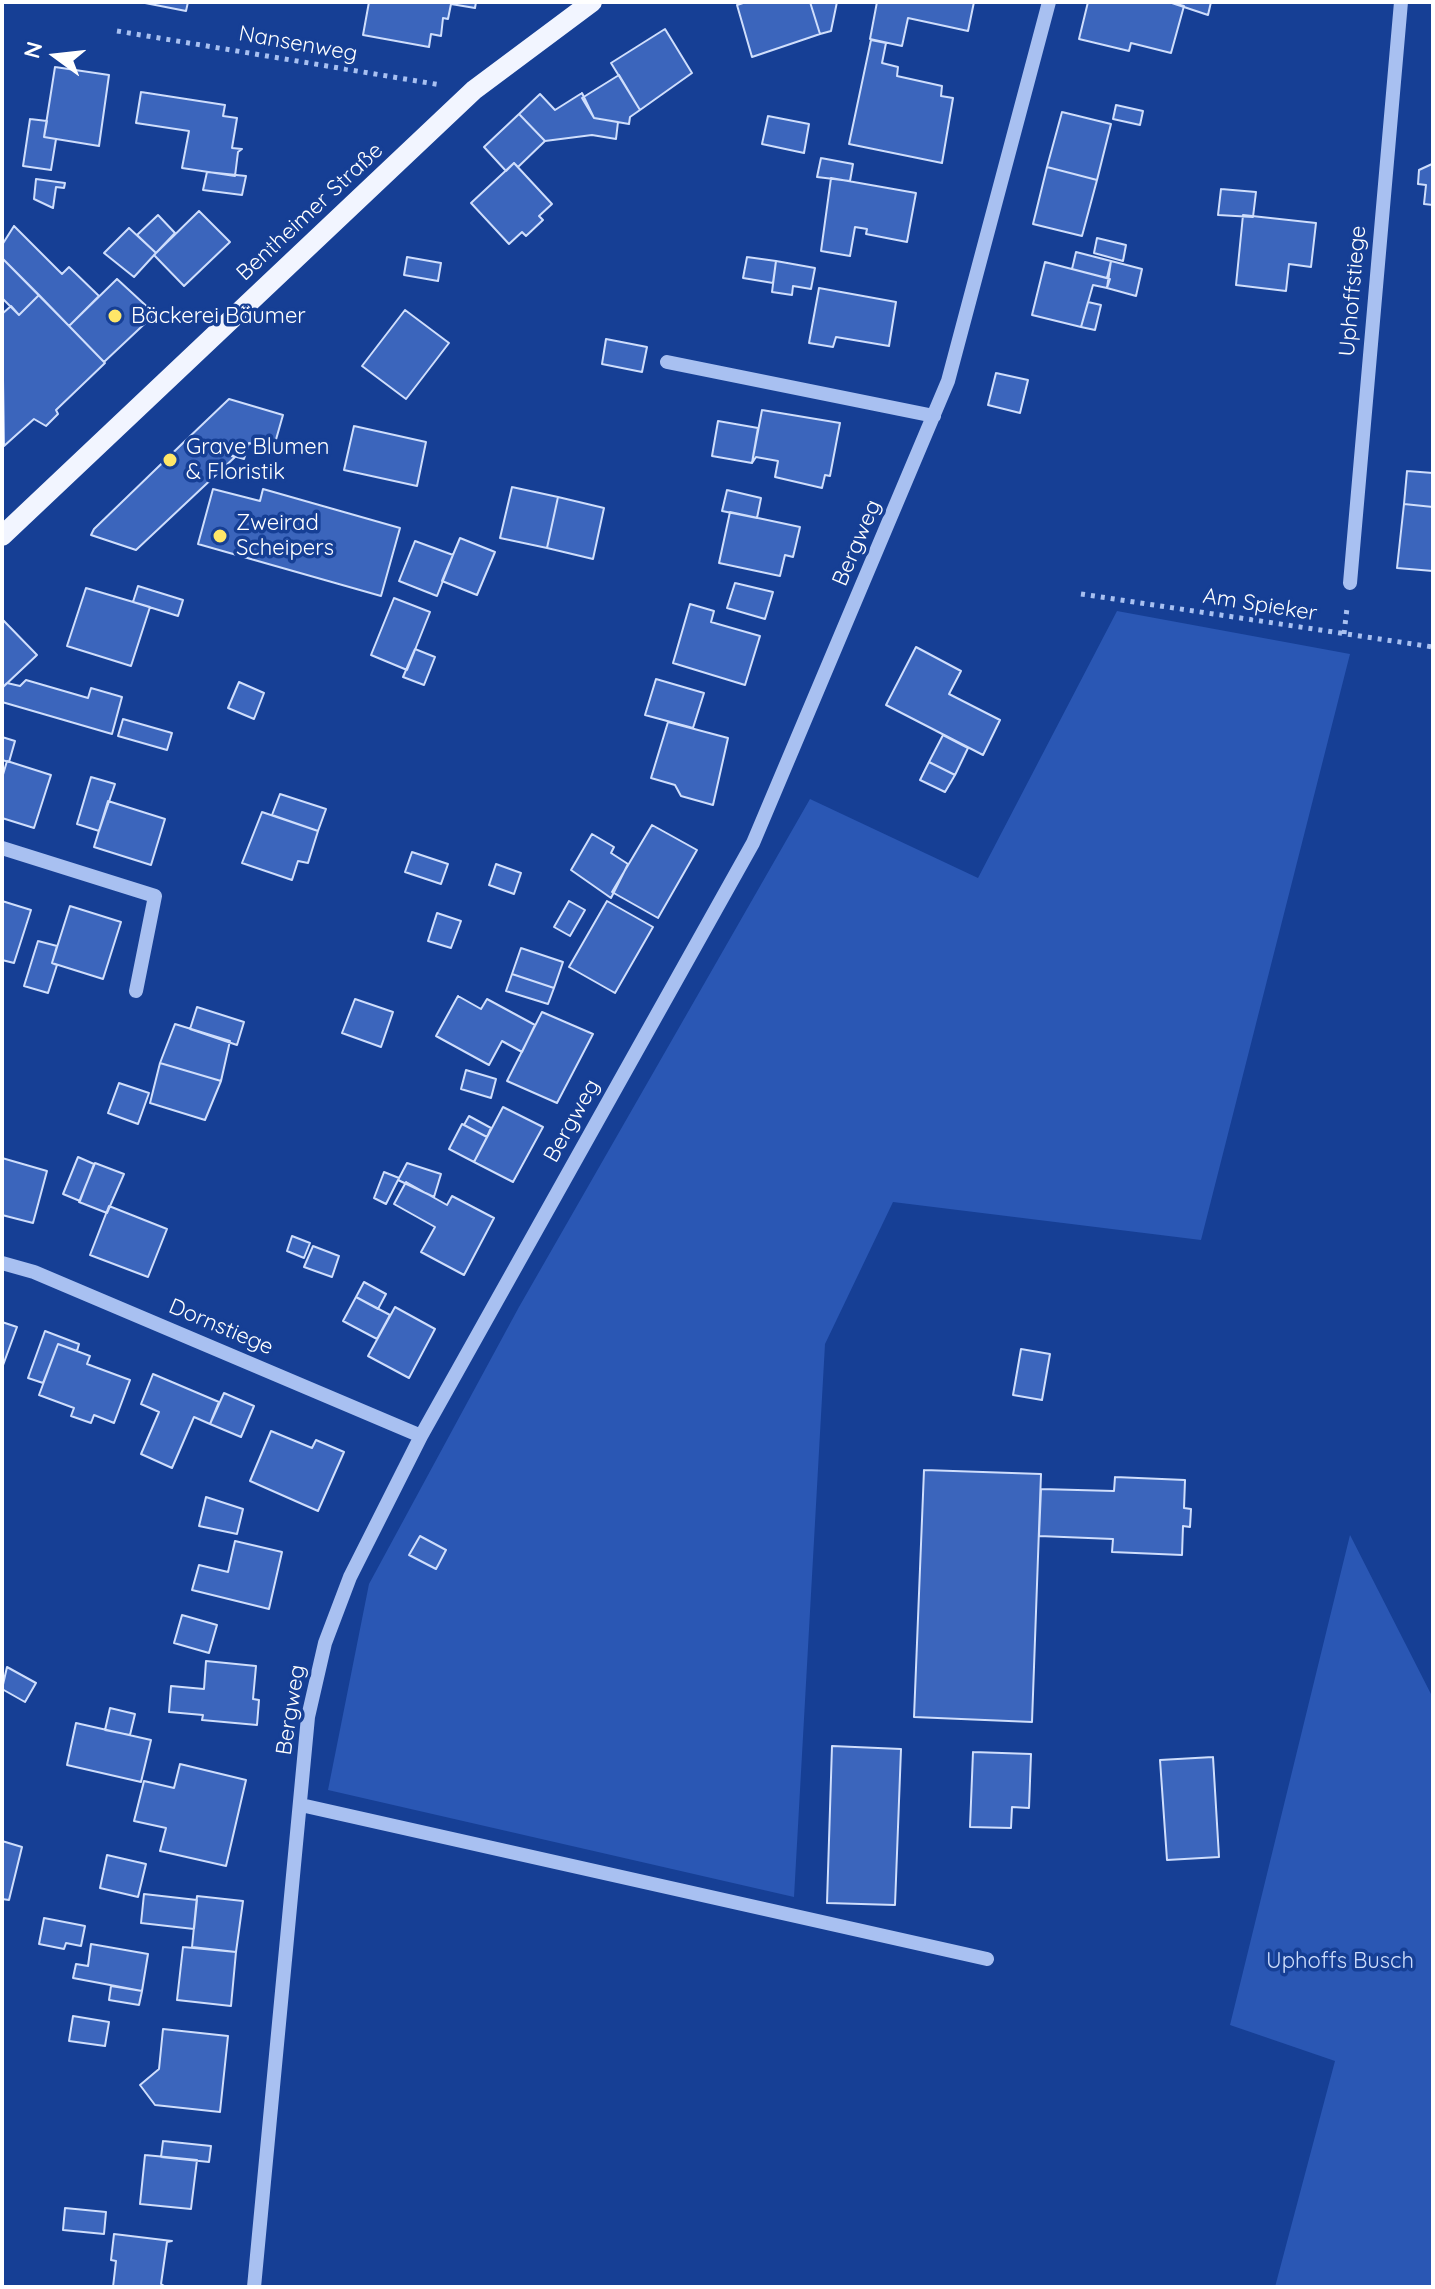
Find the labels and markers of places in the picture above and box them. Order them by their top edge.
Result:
place label: Bäckerei Bäumer [131,303,306,329]
marker: Bäckerei Bäumer [106,307,124,325]
place label: Grave Blumen & Floristik [186,434,329,486]
marker: Grave Blumen & Floristik [161,451,179,469]
place label: Zweirad Scheipers [236,510,334,562]
marker: Zweirad Scheipers [211,527,229,545]

